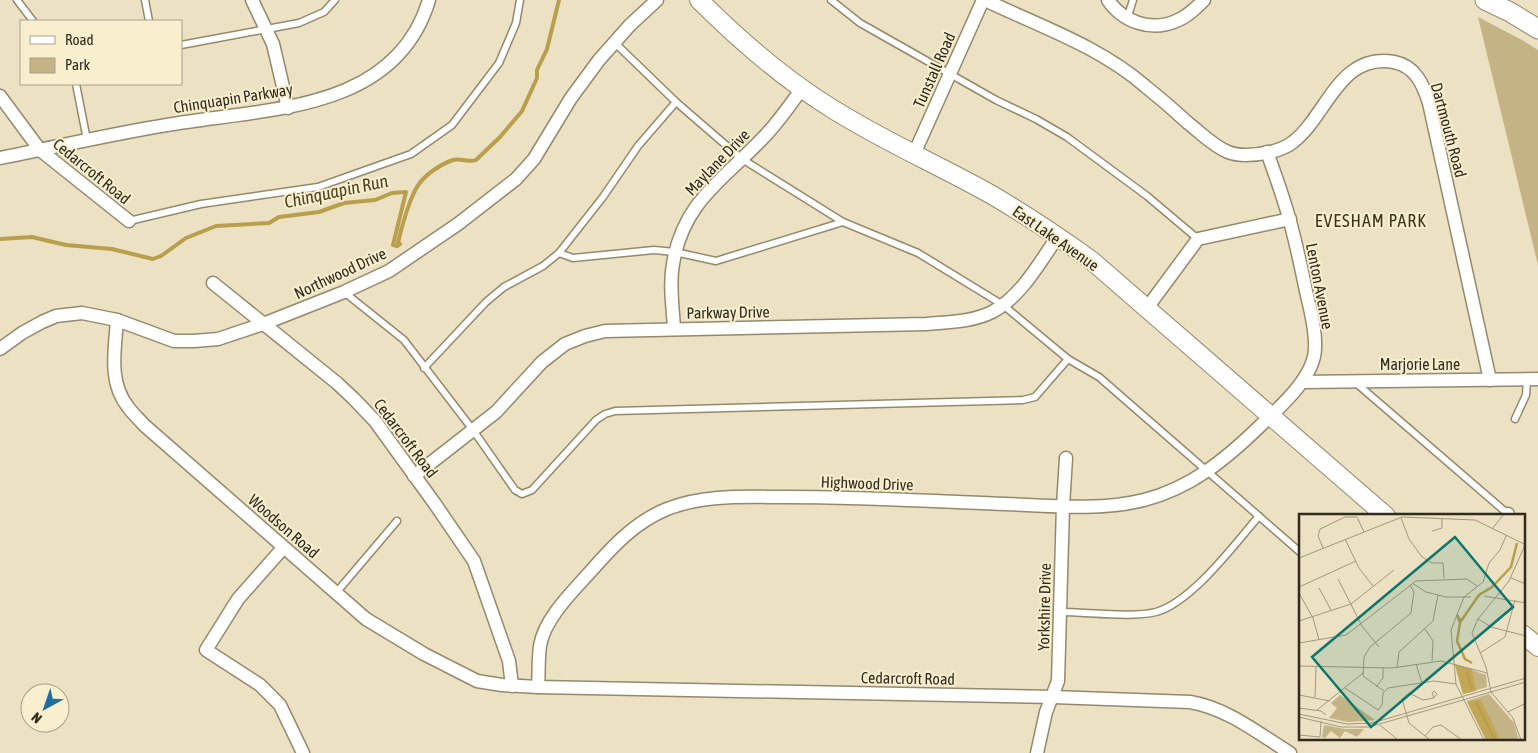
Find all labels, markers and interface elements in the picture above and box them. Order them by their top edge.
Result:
legend [20,20,182,85]
street label: Tunstall Road [909,30,959,110]
text: Road [65,31,94,48]
text: Park [65,56,90,73]
street label: Chinquapin Parkway [172,80,294,117]
street label: Dartmouth Road [1428,81,1470,179]
street label: Maylane Drive [681,125,754,199]
street label: Cedarcroft Road [50,134,134,208]
water label: Chinquapin Run [282,170,390,212]
street label: East Lake Avenue [1010,202,1102,274]
district label: EVESHAM PARK [1315,210,1427,231]
street label: Lenton Avenue [1303,241,1337,331]
street label: Northwood Drive [291,244,389,302]
street label: Parkway Drive [686,302,770,323]
street label: Marjorie Lane [1380,355,1460,374]
street label: Cedarcroft Road [371,395,441,481]
street label: Highwood Drive [820,472,914,495]
street label: Woodson Road [245,491,323,561]
inset map [1299,514,1526,740]
street label: Yorkshire Drive [1034,563,1054,651]
street label: Cedarcroft Road [861,668,955,688]
north arrow [20,683,70,733]
text: N [28,709,45,727]

